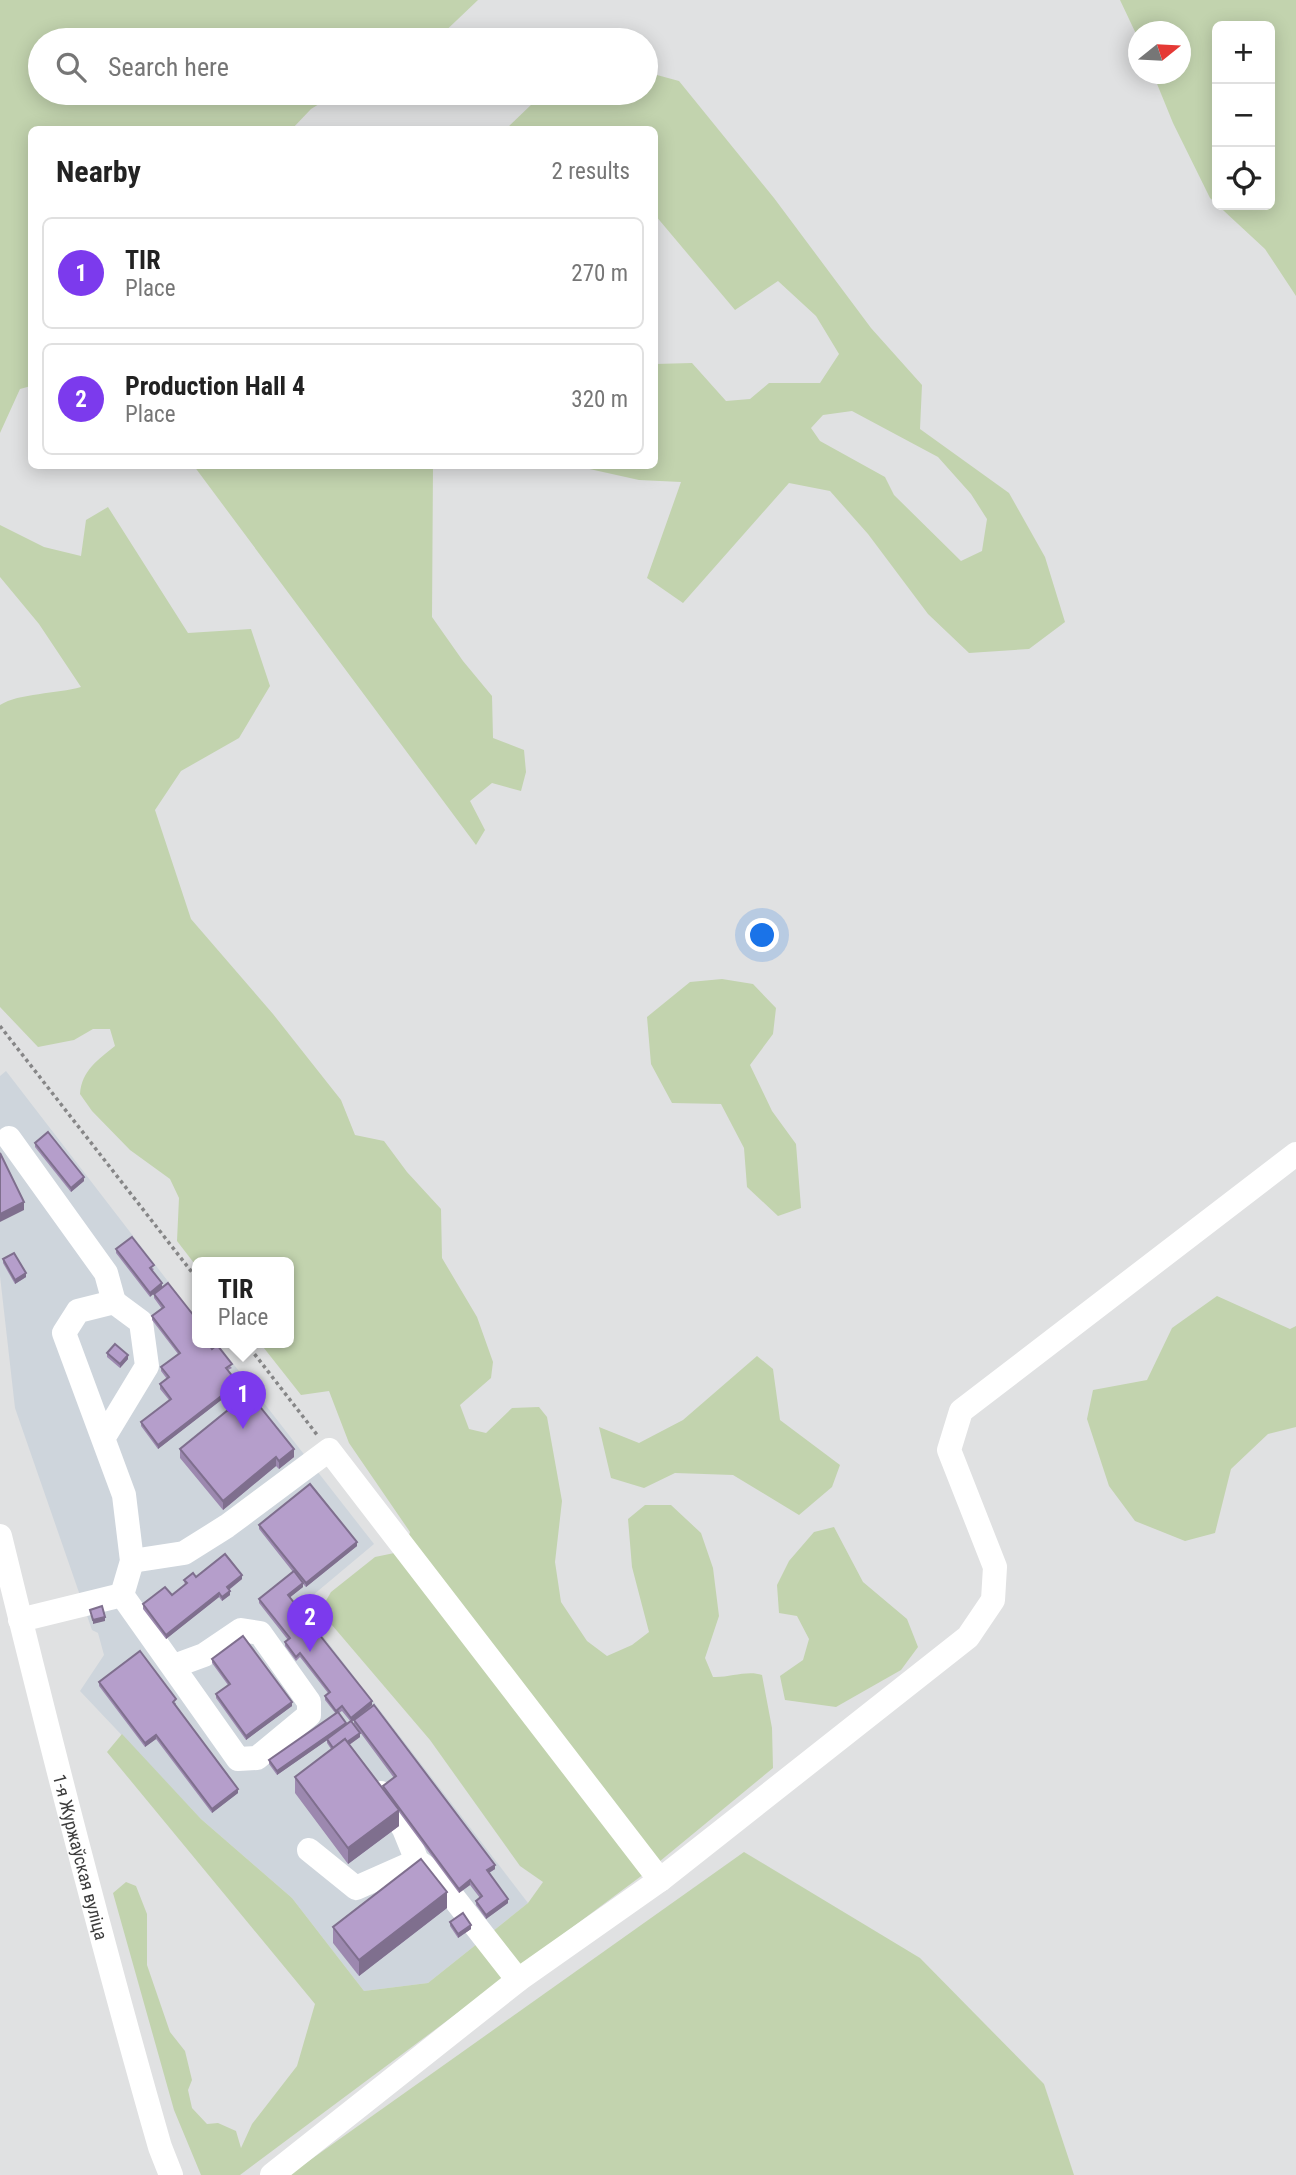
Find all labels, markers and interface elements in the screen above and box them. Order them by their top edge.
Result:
north arrow [1128,21,1191,84]
map controls [1212,21,1275,210]
button: + [1212,21,1275,84]
search box [28,28,658,105]
icon: search [52,48,90,86]
text: Search here [108,52,229,82]
button: − [1212,84,1275,147]
button: locate [1212,147,1275,210]
text: Nearby [56,154,141,189]
text: 2 results [552,158,630,185]
text: TIR [125,245,161,275]
text: 1 [75,260,87,287]
text: 270 m [571,260,628,287]
text: Place [125,275,175,302]
text: Production Hall 4 [125,371,305,401]
text: 2 [75,386,87,413]
text: 320 m [571,386,628,413]
text: Place [125,401,175,428]
your location [745,918,779,952]
popup [192,1257,294,1348]
text: TIR [218,1274,253,1304]
text: Place [218,1304,268,1331]
pin: 1 [220,1371,266,1429]
pin: 2 [287,1594,333,1652]
street label: 1-я Журжаўская вуліца [49,1772,113,1942]

